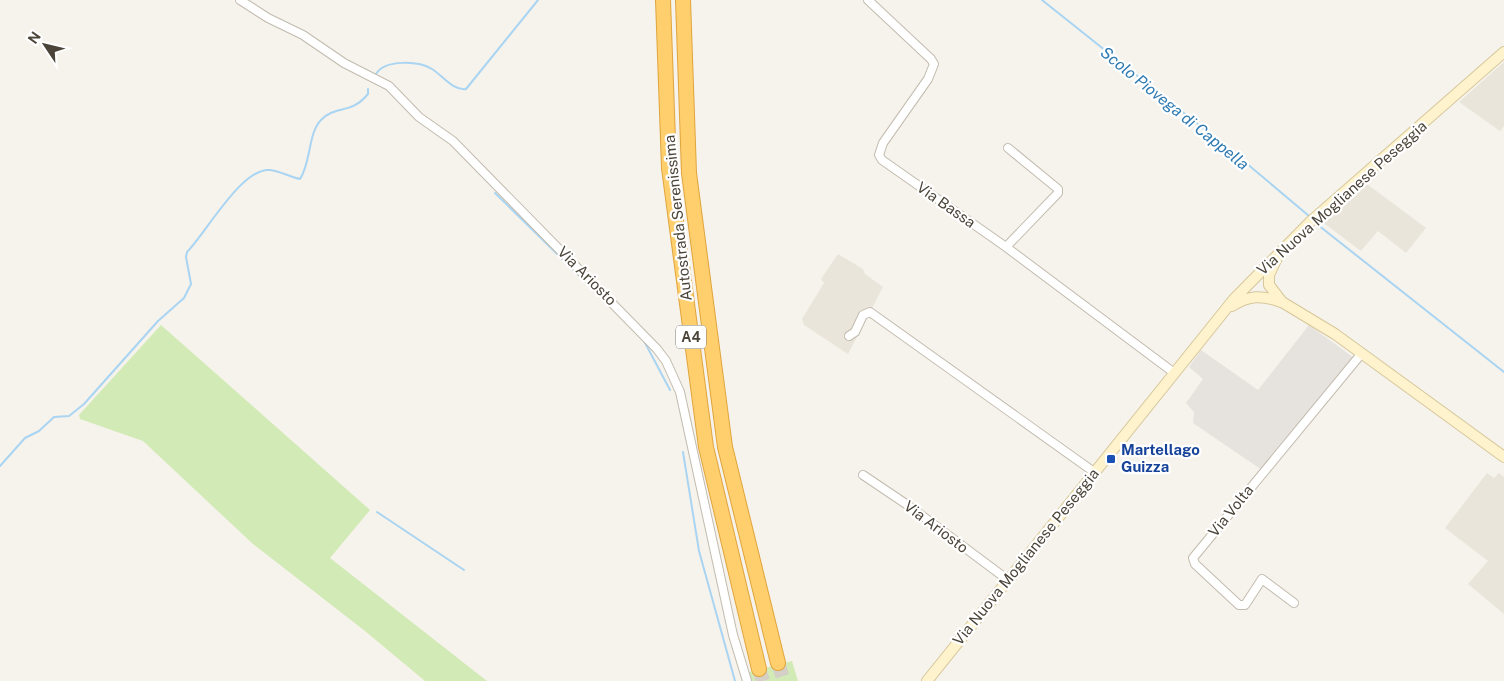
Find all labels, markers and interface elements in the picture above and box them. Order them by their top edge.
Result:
north arrow [20,20,70,70]
text: N [25,28,44,47]
water label: Scolo Piovega di Cappella [1097,43,1253,174]
street label: Via Nuova Moglianese Peseggia [1254,117,1430,278]
street label: Autostrada Serenissima [660,134,695,302]
street label: Via Bassa [914,178,979,231]
street label: Via Ariosto [554,243,620,309]
road number: A4 [676,326,706,348]
place label: Martellago Guizza [1121,441,1200,475]
marker: Martellago Guizza [1105,453,1117,465]
street label: Via Nuova Moglianese Peseggia [949,465,1102,648]
street label: Via Volta [1205,481,1257,540]
street label: Via Ariosto [901,497,972,556]

